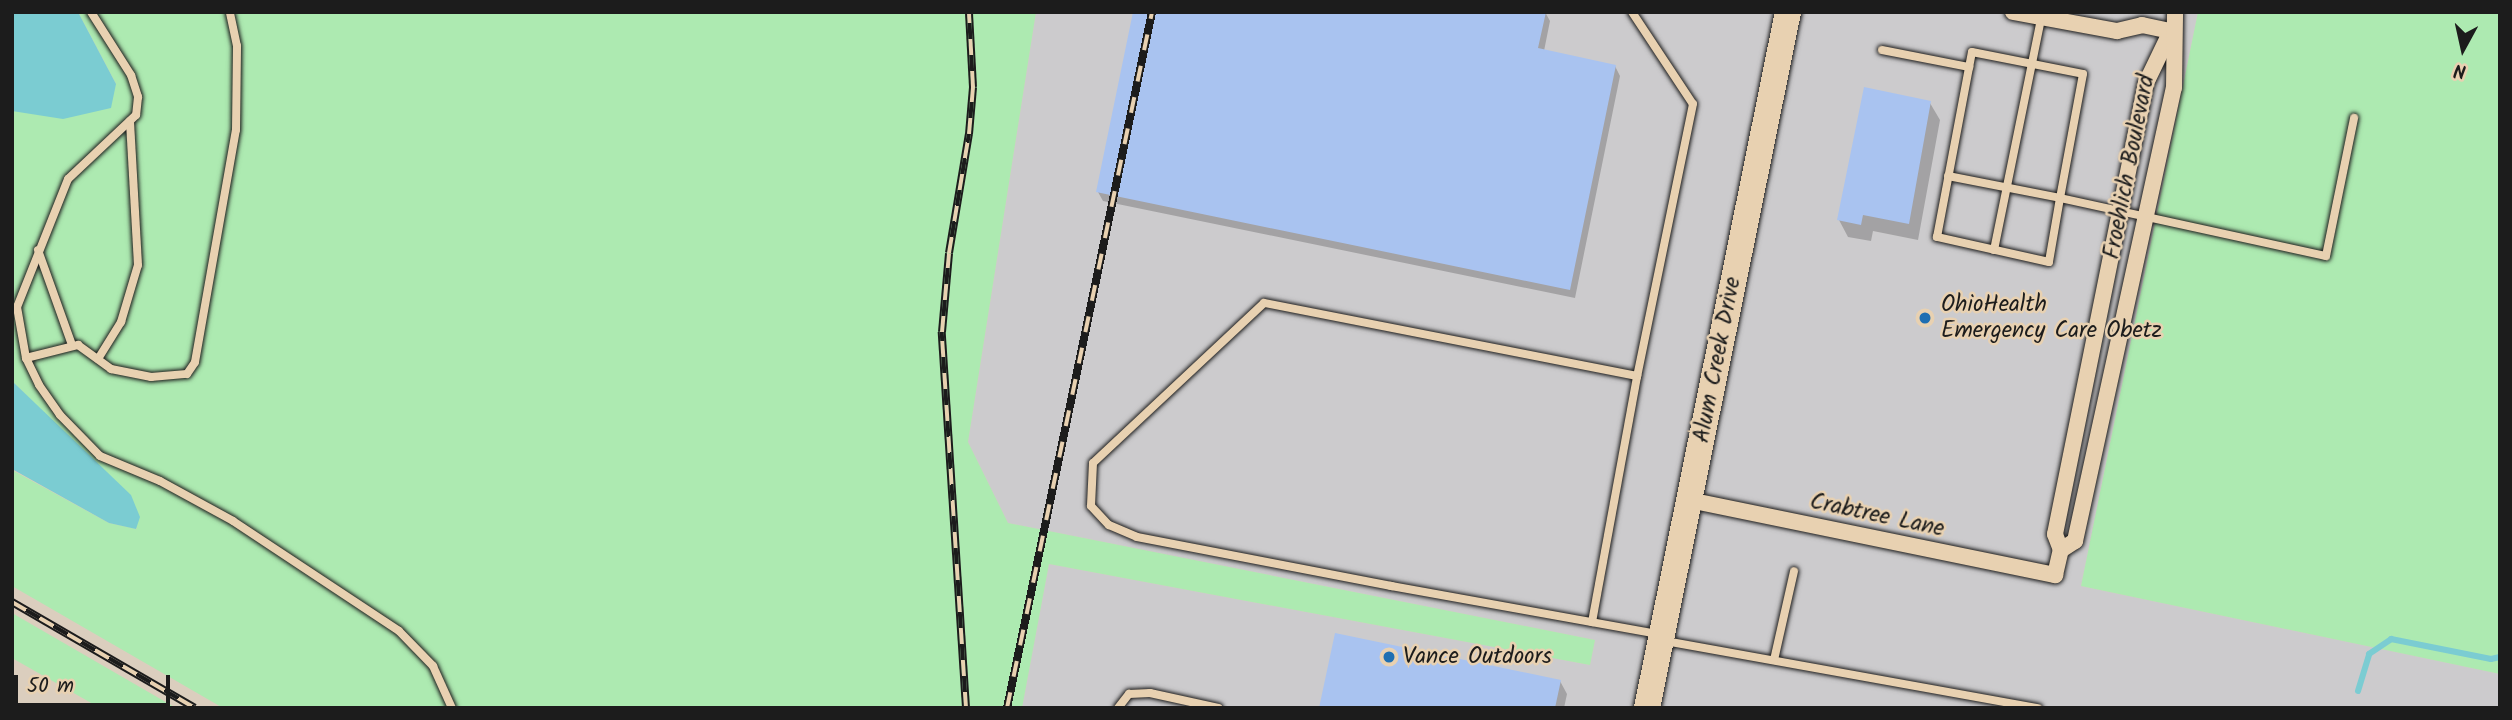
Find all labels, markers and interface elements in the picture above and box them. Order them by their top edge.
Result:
north arrow [2428,14,2498,84]
text: N [2452,54,2468,85]
street label: Froehlich Boulevard [2099,72,2161,262]
street label: Alum Creek Drive [1688,275,1748,445]
place label: OhioHealth Emergency Care Obetz [1941,291,2162,345]
marker: OhioHealth Emergency Care Obetz [1915,308,1935,328]
street label: Crabtree Lane [1807,488,1947,544]
place label: Vance Outdoors [1403,643,1552,671]
marker: Vance Outdoors [1381,649,1397,665]
scale bar [18,660,173,704]
text: 50 m [27,670,74,703]

